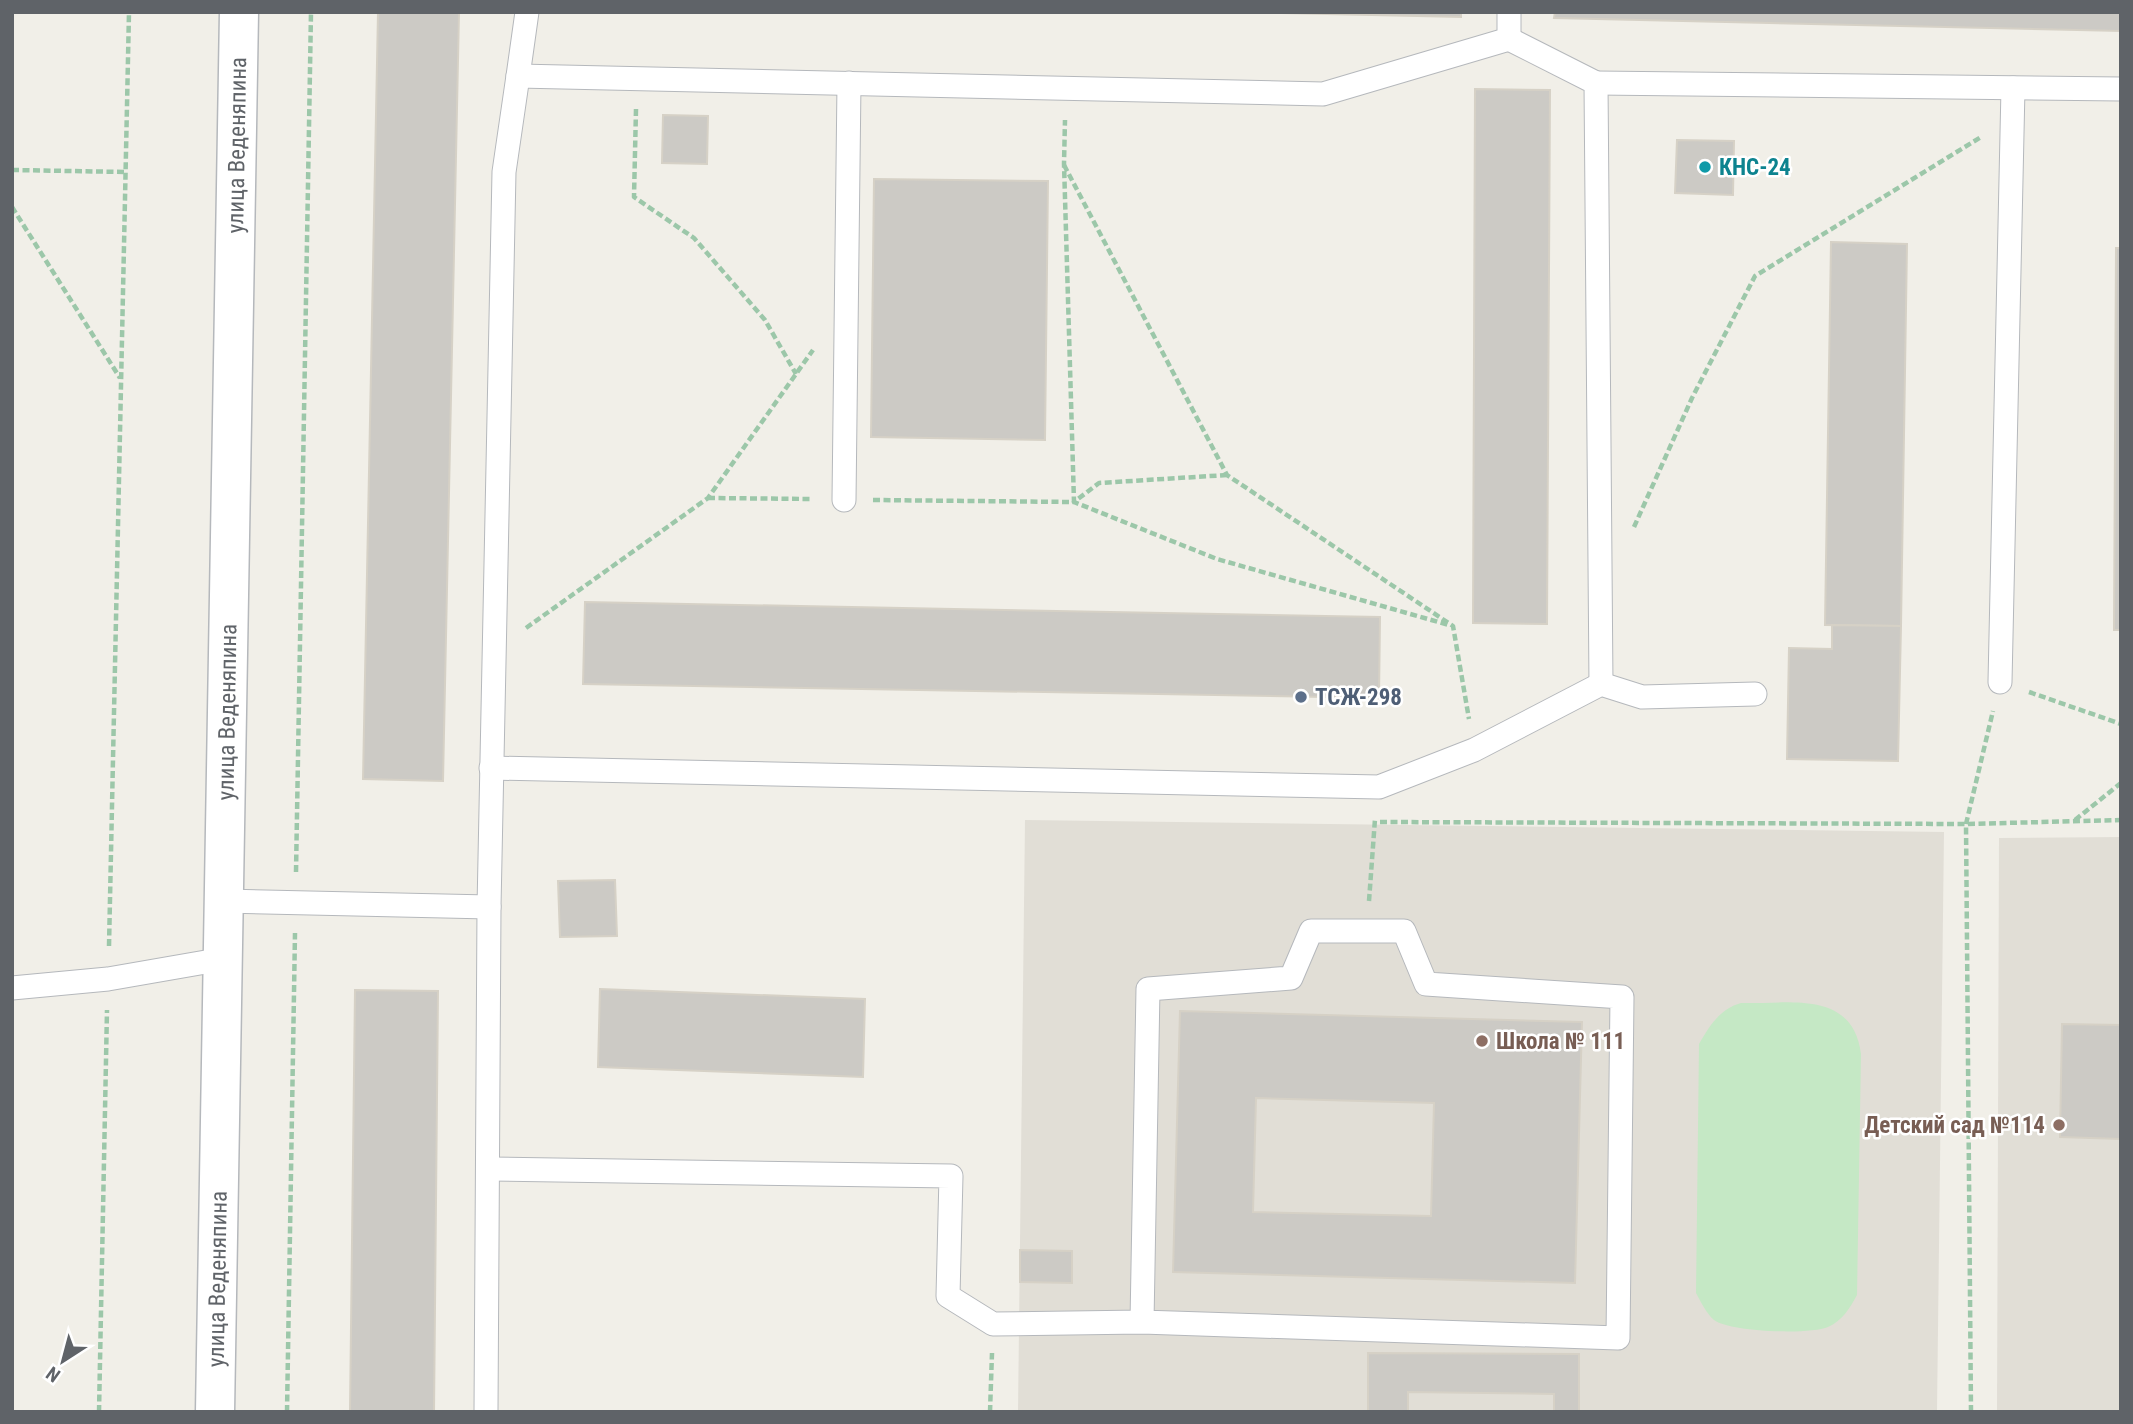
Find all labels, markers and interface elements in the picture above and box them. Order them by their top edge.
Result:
street label: улица Веденяпина [222,57,252,234]
place label: КНС-24 [1719,154,1791,181]
marker: КНС-24 [1697,159,1713,175]
street label: улица Веденяпина [212,624,242,801]
place label: ТСЖ-298 [1315,684,1402,711]
marker: ТСЖ-298 [1293,689,1309,705]
place label: Школа № 111 [1496,1028,1625,1055]
marker: Школа № 111 [1474,1033,1490,1049]
place label: Детский сад №114 [1864,1112,2045,1139]
marker: Детский сад №114 [2051,1117,2067,1133]
street label: улица Веденяпина [202,1191,232,1367]
north arrow [28,1326,98,1396]
text: N [42,1362,65,1387]

